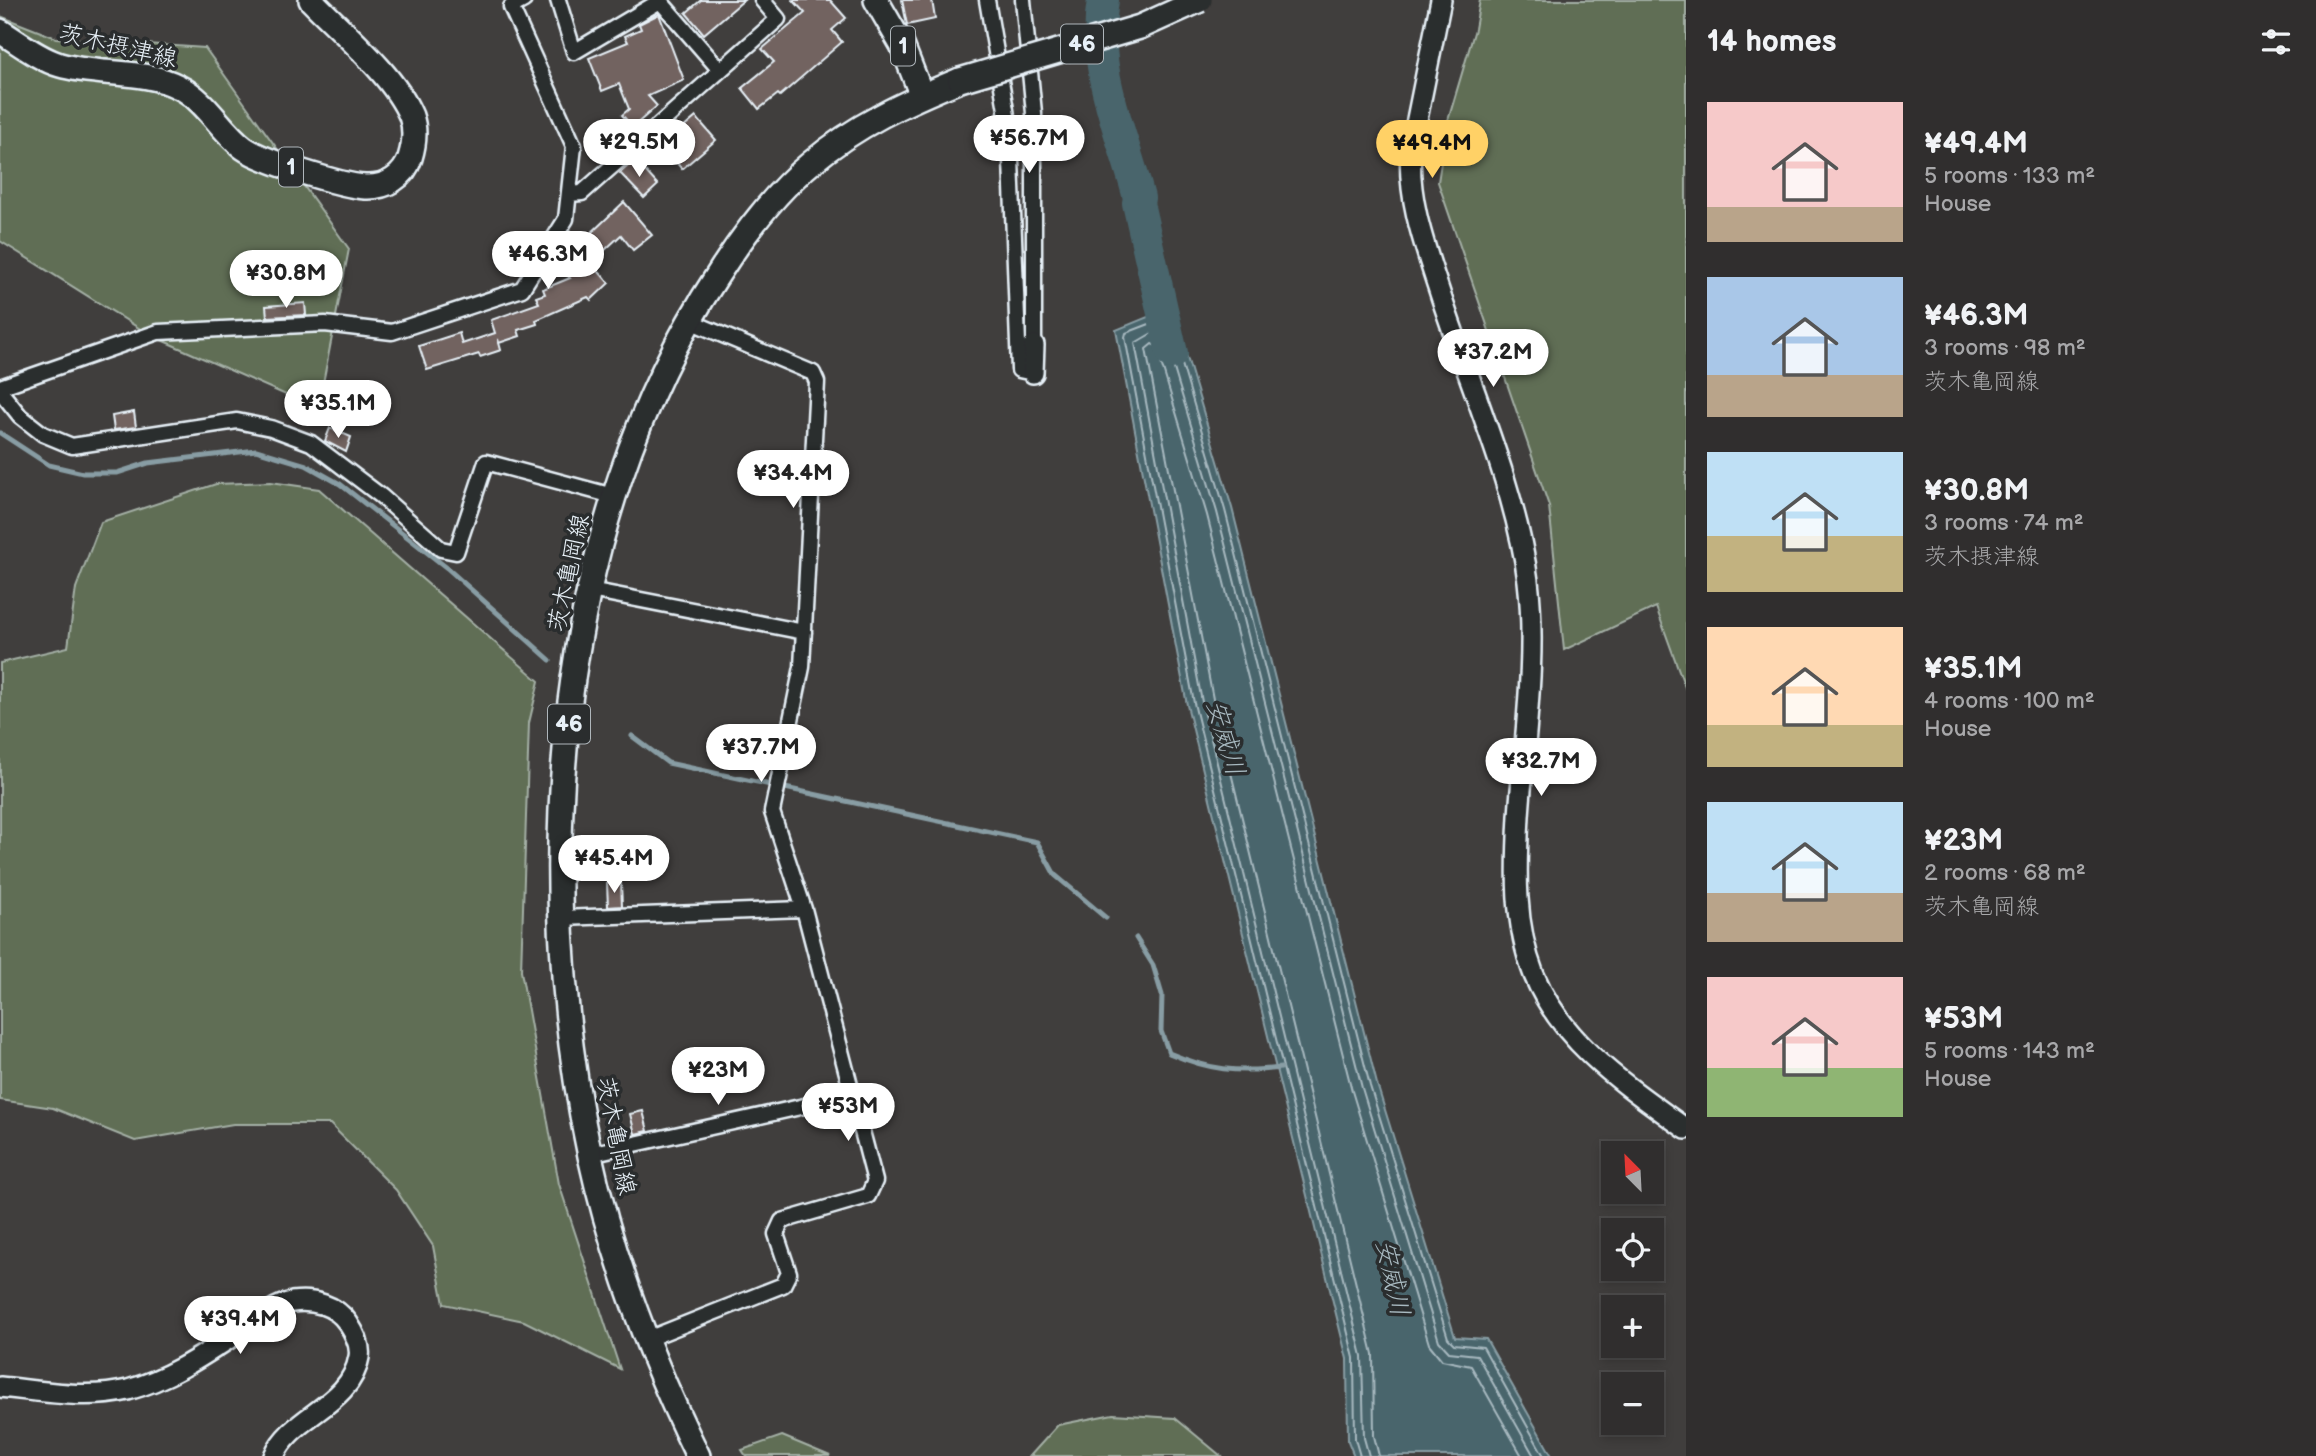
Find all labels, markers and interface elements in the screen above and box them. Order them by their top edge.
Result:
street label: 茨木摂津線 [56,18,180,74]
icon: filters [2257,23,2295,61]
road number: 46 [1061,24,1103,64]
text: 14 homes [1707,24,1836,60]
road number: 1 [891,26,915,66]
pin: ¥56.7M [972,116,1086,175]
pin: ¥29.5M [582,120,696,179]
pin: ¥49.4M [1375,120,1489,180]
text: ¥56.7M [990,124,1068,152]
text: ¥49.4M [1924,126,2028,162]
text: ¥29.5M [599,128,679,156]
text: ¥49.4M [1392,129,1472,157]
icon: home [1763,130,1847,214]
road number: 1 [279,148,303,186]
text: 5 rooms · 133 m² [1924,162,2095,190]
text: House [1924,190,1991,218]
pin: ¥46.3M [491,232,605,291]
text: ¥46.3M [508,240,588,268]
pin: ¥30.8M [229,250,343,310]
text: ¥30.8M [246,259,326,287]
text: ¥46.3M [1924,298,2028,334]
icon: home [1763,305,1847,389]
pin: ¥37.2M [1436,330,1550,389]
text: 3 rooms · 98 m² [1924,334,2086,362]
text: ¥37.2M [1454,338,1532,366]
text: 茨木亀岡線 [1924,368,2039,396]
pin: ¥35.1M [281,380,395,440]
text: ¥35.1M [300,389,376,417]
pin: ¥34.4M [736,450,850,510]
text: ¥34.4M [753,459,833,487]
text: ¥30.8M [1924,473,2029,509]
icon: home [1763,480,1847,564]
text: 3 rooms · 74 m² [1924,509,2084,537]
street label: 茨木亀岡線 [542,511,596,635]
text: 茨木摂津線 [1924,543,2039,571]
text: ¥35.1M [1924,651,2022,687]
icon: home [1763,655,1847,739]
text: 4 rooms · 100 m² [1924,687,2095,715]
water label: 安威川 [1199,696,1251,780]
road number: 46 [548,704,590,744]
text: House [1924,715,1991,743]
pin: ¥37.7M [704,724,818,784]
text: ¥37.7M [722,733,800,761]
pin: ¥32.7M [1484,738,1598,798]
text: ¥32.7M [1502,747,1580,775]
text: ¥23M [1924,823,2003,859]
icon: home [1763,830,1847,914]
pin: ¥45.4M [557,836,671,895]
text: ¥45.4M [574,844,654,872]
text: 2 rooms · 68 m² [1924,859,2086,887]
text: 茨木亀岡線 [1924,893,2039,921]
text: ¥53M [1924,1001,2003,1037]
icon: home [1763,1005,1847,1089]
text: 5 rooms · 143 m² [1924,1037,2095,1065]
pin: ¥23M [677,1048,759,1107]
text: ¥23M [688,1056,748,1084]
text: House [1924,1065,1991,1093]
street label: 茨木亀岡線 [590,1074,642,1198]
pin: ¥53M [807,1084,889,1143]
text: ¥53M [818,1092,878,1120]
north arrow [1601,1141,1664,1204]
map controls [1601,1141,1664,1435]
button: locate [1601,1218,1664,1281]
water label: 安威川 [1369,1237,1415,1319]
button: + [1601,1295,1664,1358]
pin: ¥39.4M [183,1296,297,1356]
text: ¥39.4M [200,1305,280,1333]
button: − [1601,1372,1664,1435]

